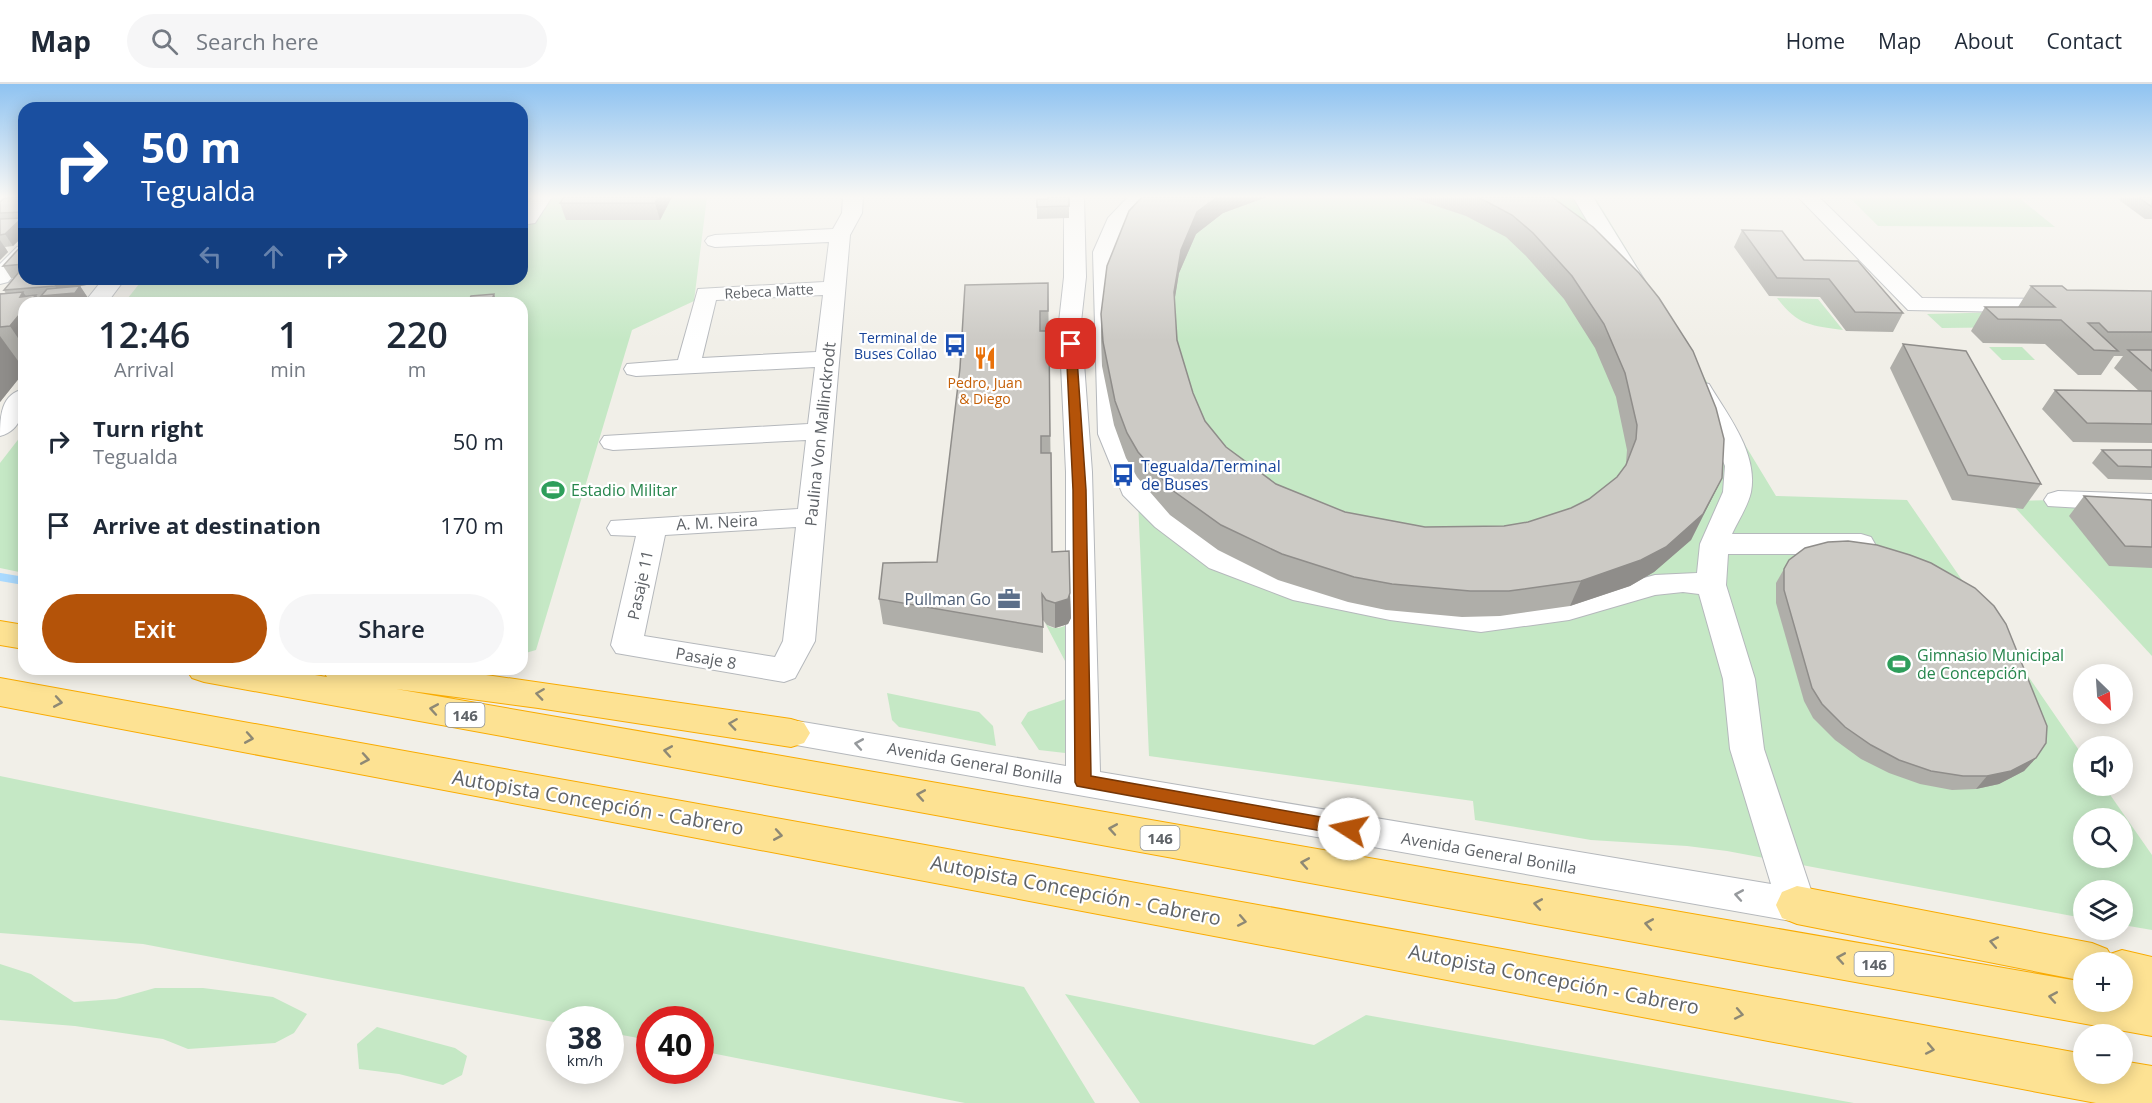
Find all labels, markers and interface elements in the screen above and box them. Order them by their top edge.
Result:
search box [127,14,547,68]
text: Map [30,22,91,60]
icon: search [148,25,181,58]
text: Search here [196,26,319,56]
text: Home [1786,27,1845,55]
text: Map [1878,27,1921,55]
text: About [1954,27,2014,55]
text: Contact [2047,27,2122,55]
text: 50 m [141,118,241,175]
icon: right [42,126,120,204]
text: Tegualda [141,172,256,209]
icon: left [194,240,227,273]
icon: ahead [257,240,290,273]
icon: right [320,240,353,273]
street label: Rebeca Matte [724,279,814,303]
text: 12:46 [98,310,190,359]
text: 1 [278,310,299,359]
text: 220 [386,310,448,359]
pin [1045,318,1096,369]
icon: arrive [1054,327,1087,360]
place label: Terminal de Buses Collao [854,328,937,363]
bus stop icon: Terminal de Buses Collao [942,332,968,358]
street label: Paulina Von Mallinckrodt [799,340,841,527]
restaurant icon: Pedro, Juan & Diego [972,345,998,371]
text: Arrival [114,356,174,383]
text: min [270,356,306,383]
text: m [408,356,426,383]
place label: Pedro, Juan & Diego [948,373,1022,408]
text: Turn right [93,413,204,443]
icon: right [42,425,75,458]
text: 50 m [453,426,504,456]
text: Tegualda [93,443,178,470]
place label: Tegualda/Terminal de Buses [1141,455,1281,495]
bus stop icon: Tegualda/Terminal de Buses [1110,462,1136,488]
sports icon: Estadio Militar [540,477,566,503]
place label: Estadio Militar [571,479,678,501]
icon: arrive [42,509,75,542]
street label: A. M. Neira [676,509,758,535]
text: Arrive at destination [93,510,321,540]
text: 170 m [440,510,504,540]
street label: Pasaje 11 [622,548,658,622]
office icon: Pullman Go [996,586,1022,612]
place label: Pullman Go [905,588,991,610]
button: Exit [42,594,267,663]
button: Share [279,594,504,663]
street label: Pasaje 8 [674,642,738,674]
place label: Gimnasio Municipal de Concepción [1917,644,2064,684]
sports icon: Gimnasio Municipal de Concepción [1886,651,1912,677]
north arrow [2073,664,2133,724]
map controls [2073,664,2133,1084]
one-way arrow [536,689,545,701]
one-way arrow [52,695,62,708]
road number: 146 [446,703,484,727]
one-way arrow [429,704,439,716]
one-way arrow [729,718,739,731]
one-way arrow [244,731,254,744]
button: sound [2073,736,2133,796]
street label: Avenida General Bonilla [886,737,1064,789]
one-way arrow [855,738,865,751]
one-way arrow [663,745,672,757]
one-way arrow [360,752,370,765]
street label: Autopista Concepción - Cabrero [450,763,746,841]
one-way arrow [916,789,926,802]
position arrow [1317,797,1381,861]
button: search [2073,808,2133,868]
one-way arrow [1108,823,1118,836]
road number: 146 [1140,826,1180,850]
street label: Avenida General Bonilla [1400,827,1578,879]
one-way arrow [773,828,783,841]
street label: Autopista Concepción - Cabrero [928,849,1224,931]
one-way arrow [1300,857,1310,870]
button: layers [2073,880,2133,940]
one-way arrow [1735,889,1745,902]
one-way arrow [1533,898,1543,911]
one-way arrow [1237,914,1247,927]
one-way arrow [1644,918,1654,931]
one-way arrow [1989,936,1999,949]
street label: Autopista Concepción - Cabrero [1406,938,1702,1020]
road number: 146 [1854,952,1894,976]
button: + [2073,952,2133,1012]
one-way arrow [1836,953,1845,965]
one-way arrow [2048,991,2058,1004]
speed limit sign: 40 [636,1006,714,1084]
one-way arrow [1733,1007,1743,1020]
text: 38 [568,1017,602,1058]
button: − [2073,1024,2133,1084]
one-way arrow [1925,1042,1935,1055]
text: km/h [567,1050,603,1070]

